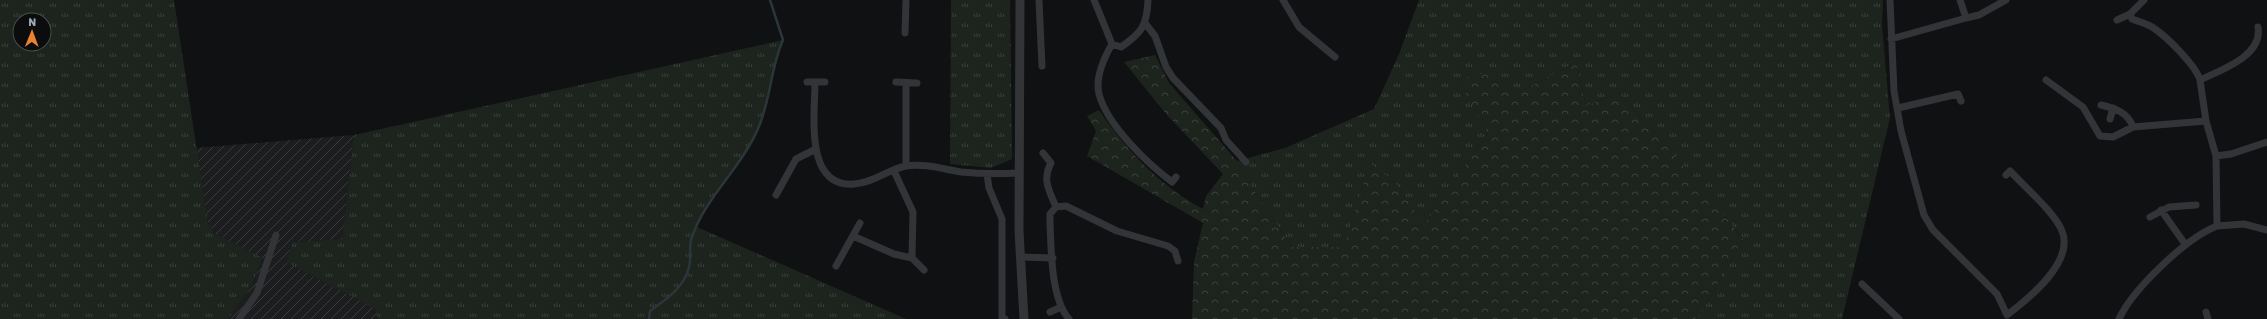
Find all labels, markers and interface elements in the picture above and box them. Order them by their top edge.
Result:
north arrow [12,12,52,52]
text: N [28,16,36,29]

